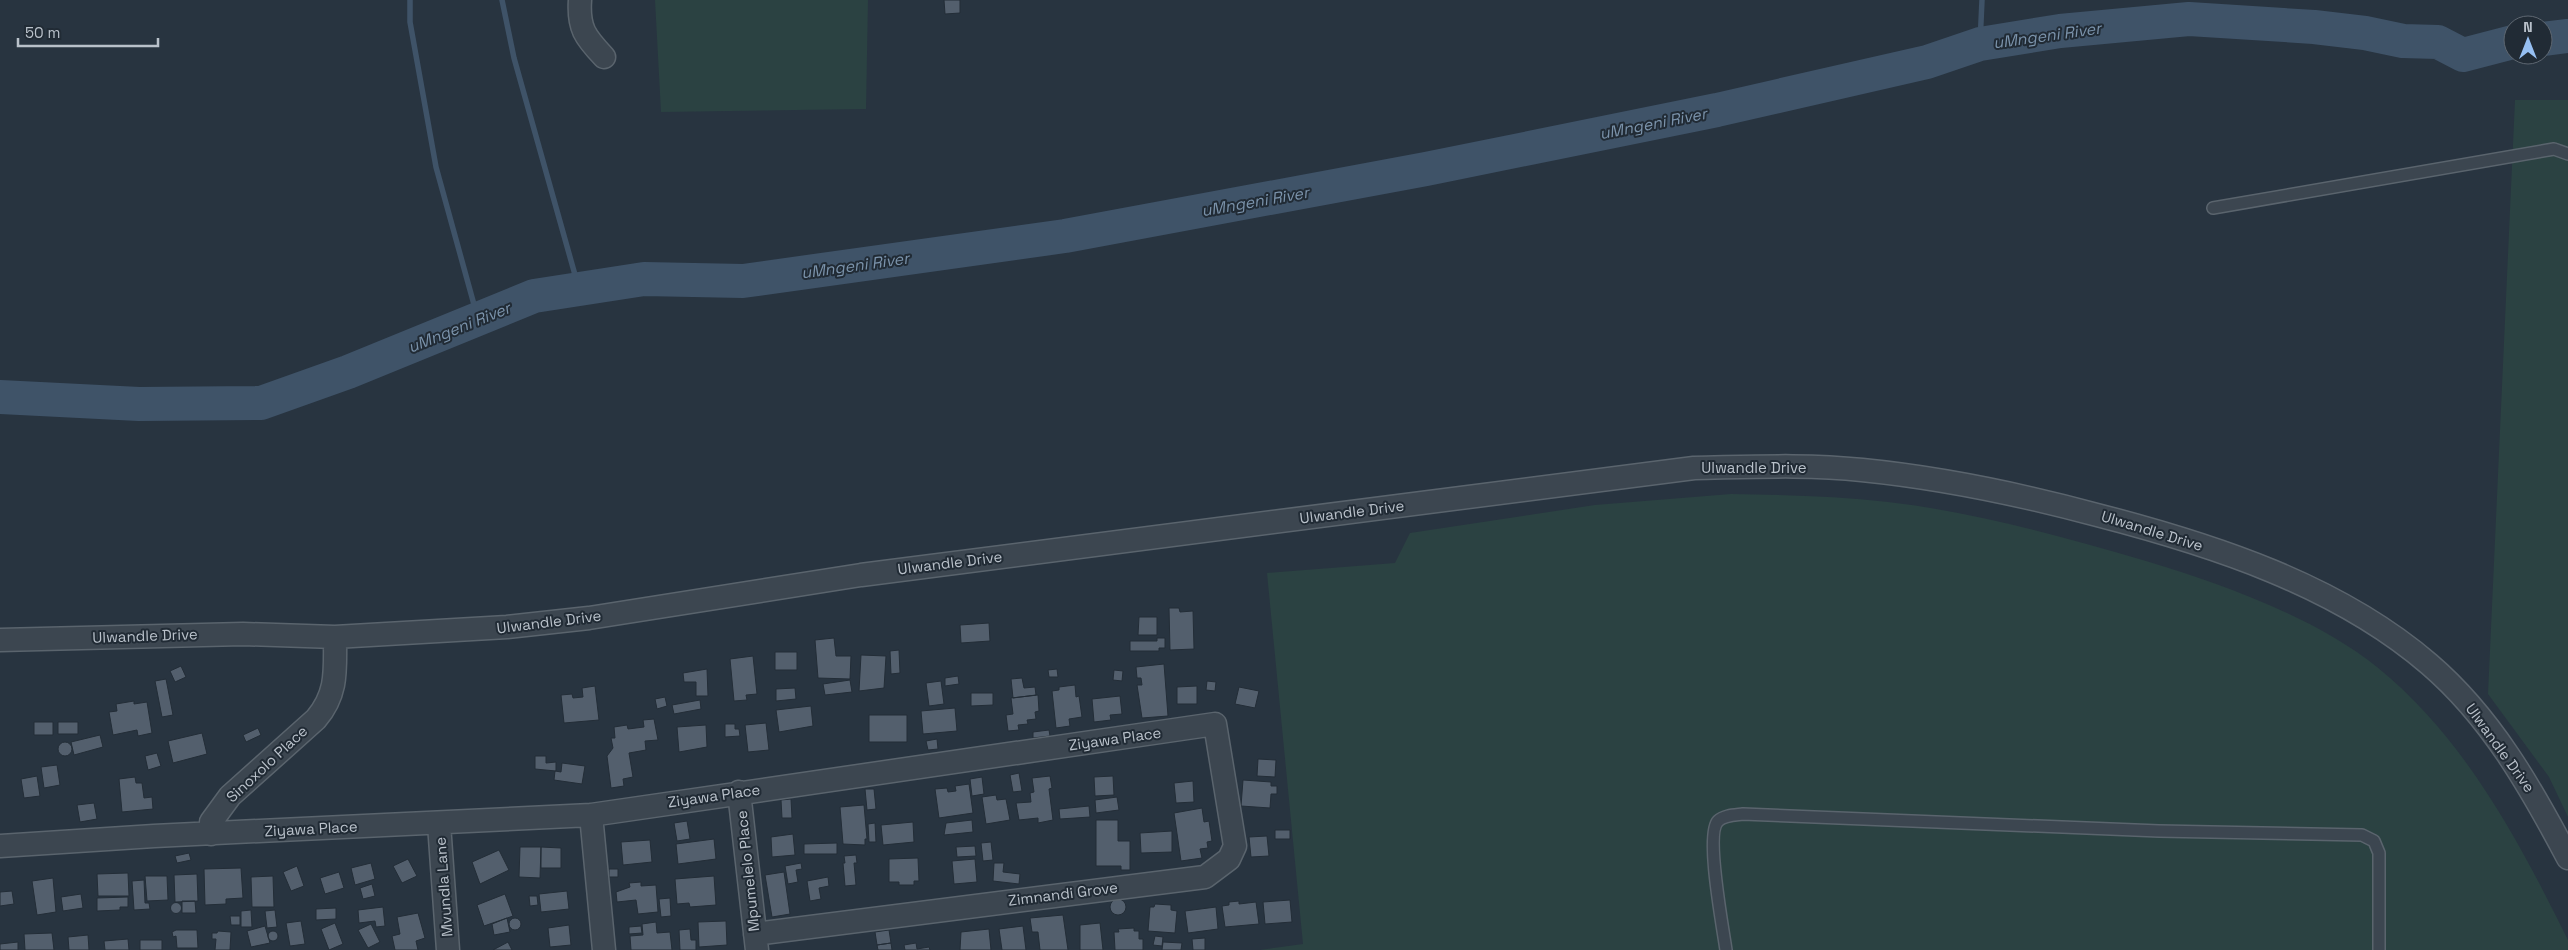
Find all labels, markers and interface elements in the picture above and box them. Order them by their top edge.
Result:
scale bar [18,15,158,47]
north arrow [2503,15,2553,65]
water label: uMngeni River [1992,17,2104,53]
text: N [2523,18,2533,36]
text: 50 m [25,23,60,42]
water label: uMngeni River [1598,102,1710,144]
water label: uMngeni River [1200,181,1312,221]
water label: uMngeni River [800,247,912,283]
water label: uMngeni River [405,297,515,358]
street label: Ulwandle Drive [1701,458,1807,477]
street label: Ulwandle Drive [1298,496,1406,527]
street label: Ulwandle Drive [2099,506,2205,555]
street label: Ulwandle Drive [896,547,1004,578]
street label: Ulwandle Drive [495,606,603,637]
street label: Ulwandle Drive [92,624,198,647]
street label: Ulwandle Drive [2462,699,2539,796]
street label: Sinoxolo Place [222,721,311,806]
street label: Ziyawa Place [1067,723,1163,754]
street label: Ziyawa Place [666,780,762,811]
street label: Mpumelelo Place [732,809,763,933]
street label: Ziyawa Place [264,817,358,840]
street label: Mvundla Lane [431,836,456,938]
street label: Zimnandi Grove [1007,877,1119,910]

